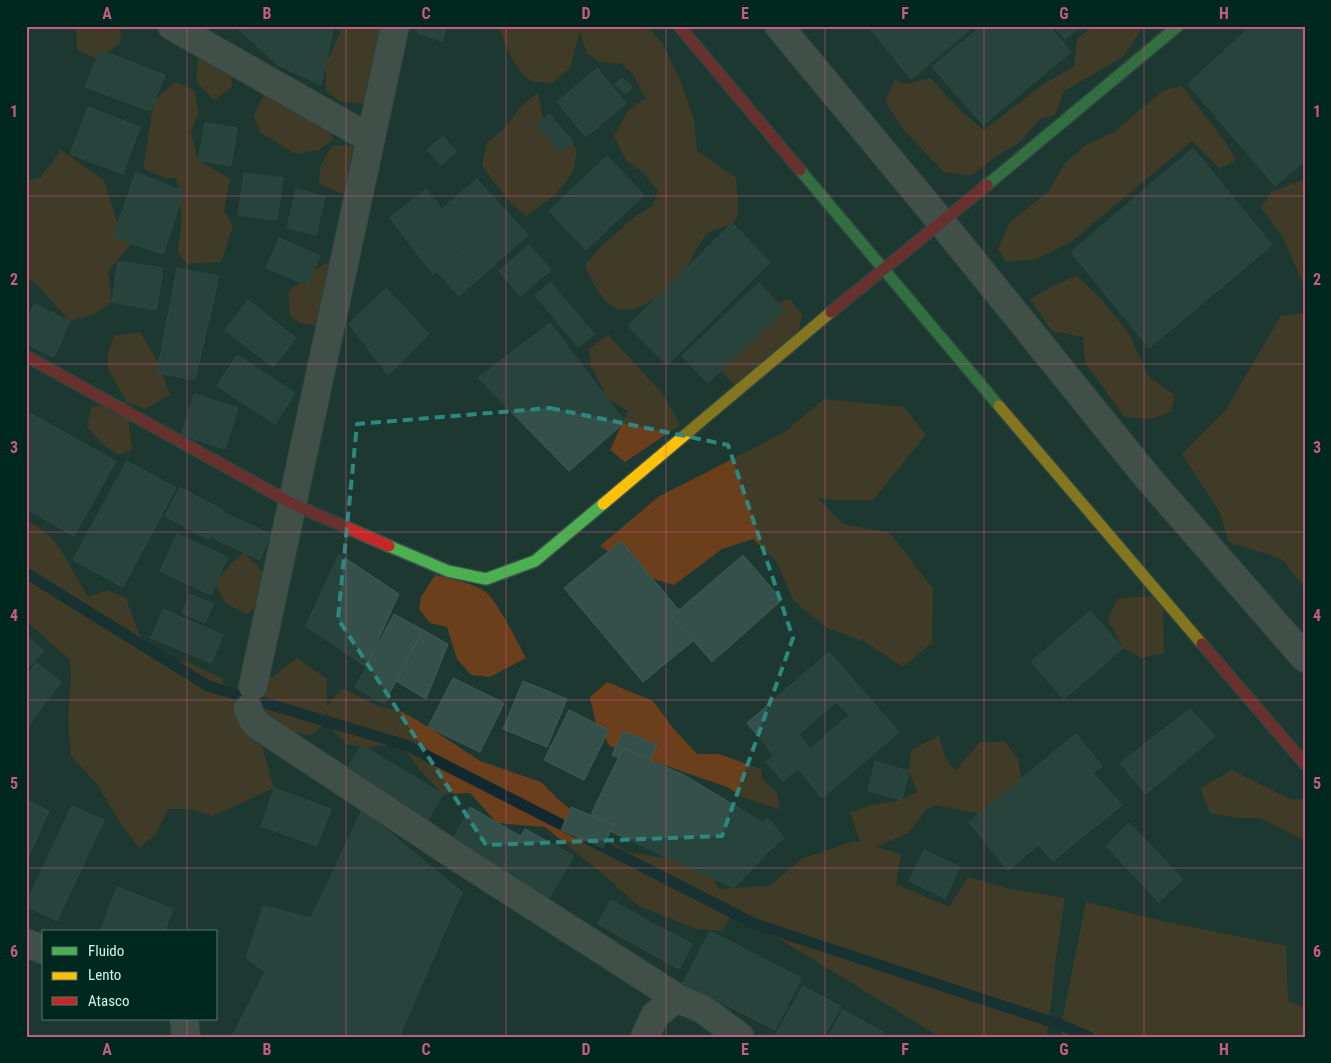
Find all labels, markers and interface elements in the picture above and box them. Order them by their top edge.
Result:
text: A [102,4,112,23]
text: B [263,4,272,23]
text: C [421,4,431,23]
text: D [581,4,591,23]
text: E [741,4,749,23]
text: F [901,4,909,23]
text: G [1059,4,1069,23]
text: H [1219,4,1229,23]
text: 1 [10,102,18,121]
text: 1 [1313,102,1321,121]
text: 2 [10,270,18,289]
text: 2 [1313,270,1321,289]
text: 3 [10,438,18,457]
text: 3 [1313,438,1321,457]
text: 4 [10,606,18,625]
text: 4 [1313,606,1321,625]
text: 5 [10,774,18,793]
text: 5 [1313,774,1321,793]
legend [42,930,218,1020]
text: 6 [10,942,18,961]
text: Fluido [88,942,124,960]
text: 6 [1313,942,1321,961]
text: Lento [88,966,121,984]
text: Atasco [88,992,129,1010]
text: A [102,1040,112,1059]
text: B [263,1040,272,1059]
text: C [421,1040,431,1059]
text: D [581,1040,591,1059]
text: E [741,1040,749,1059]
text: F [901,1040,909,1059]
text: G [1059,1040,1069,1059]
text: H [1219,1040,1229,1059]

